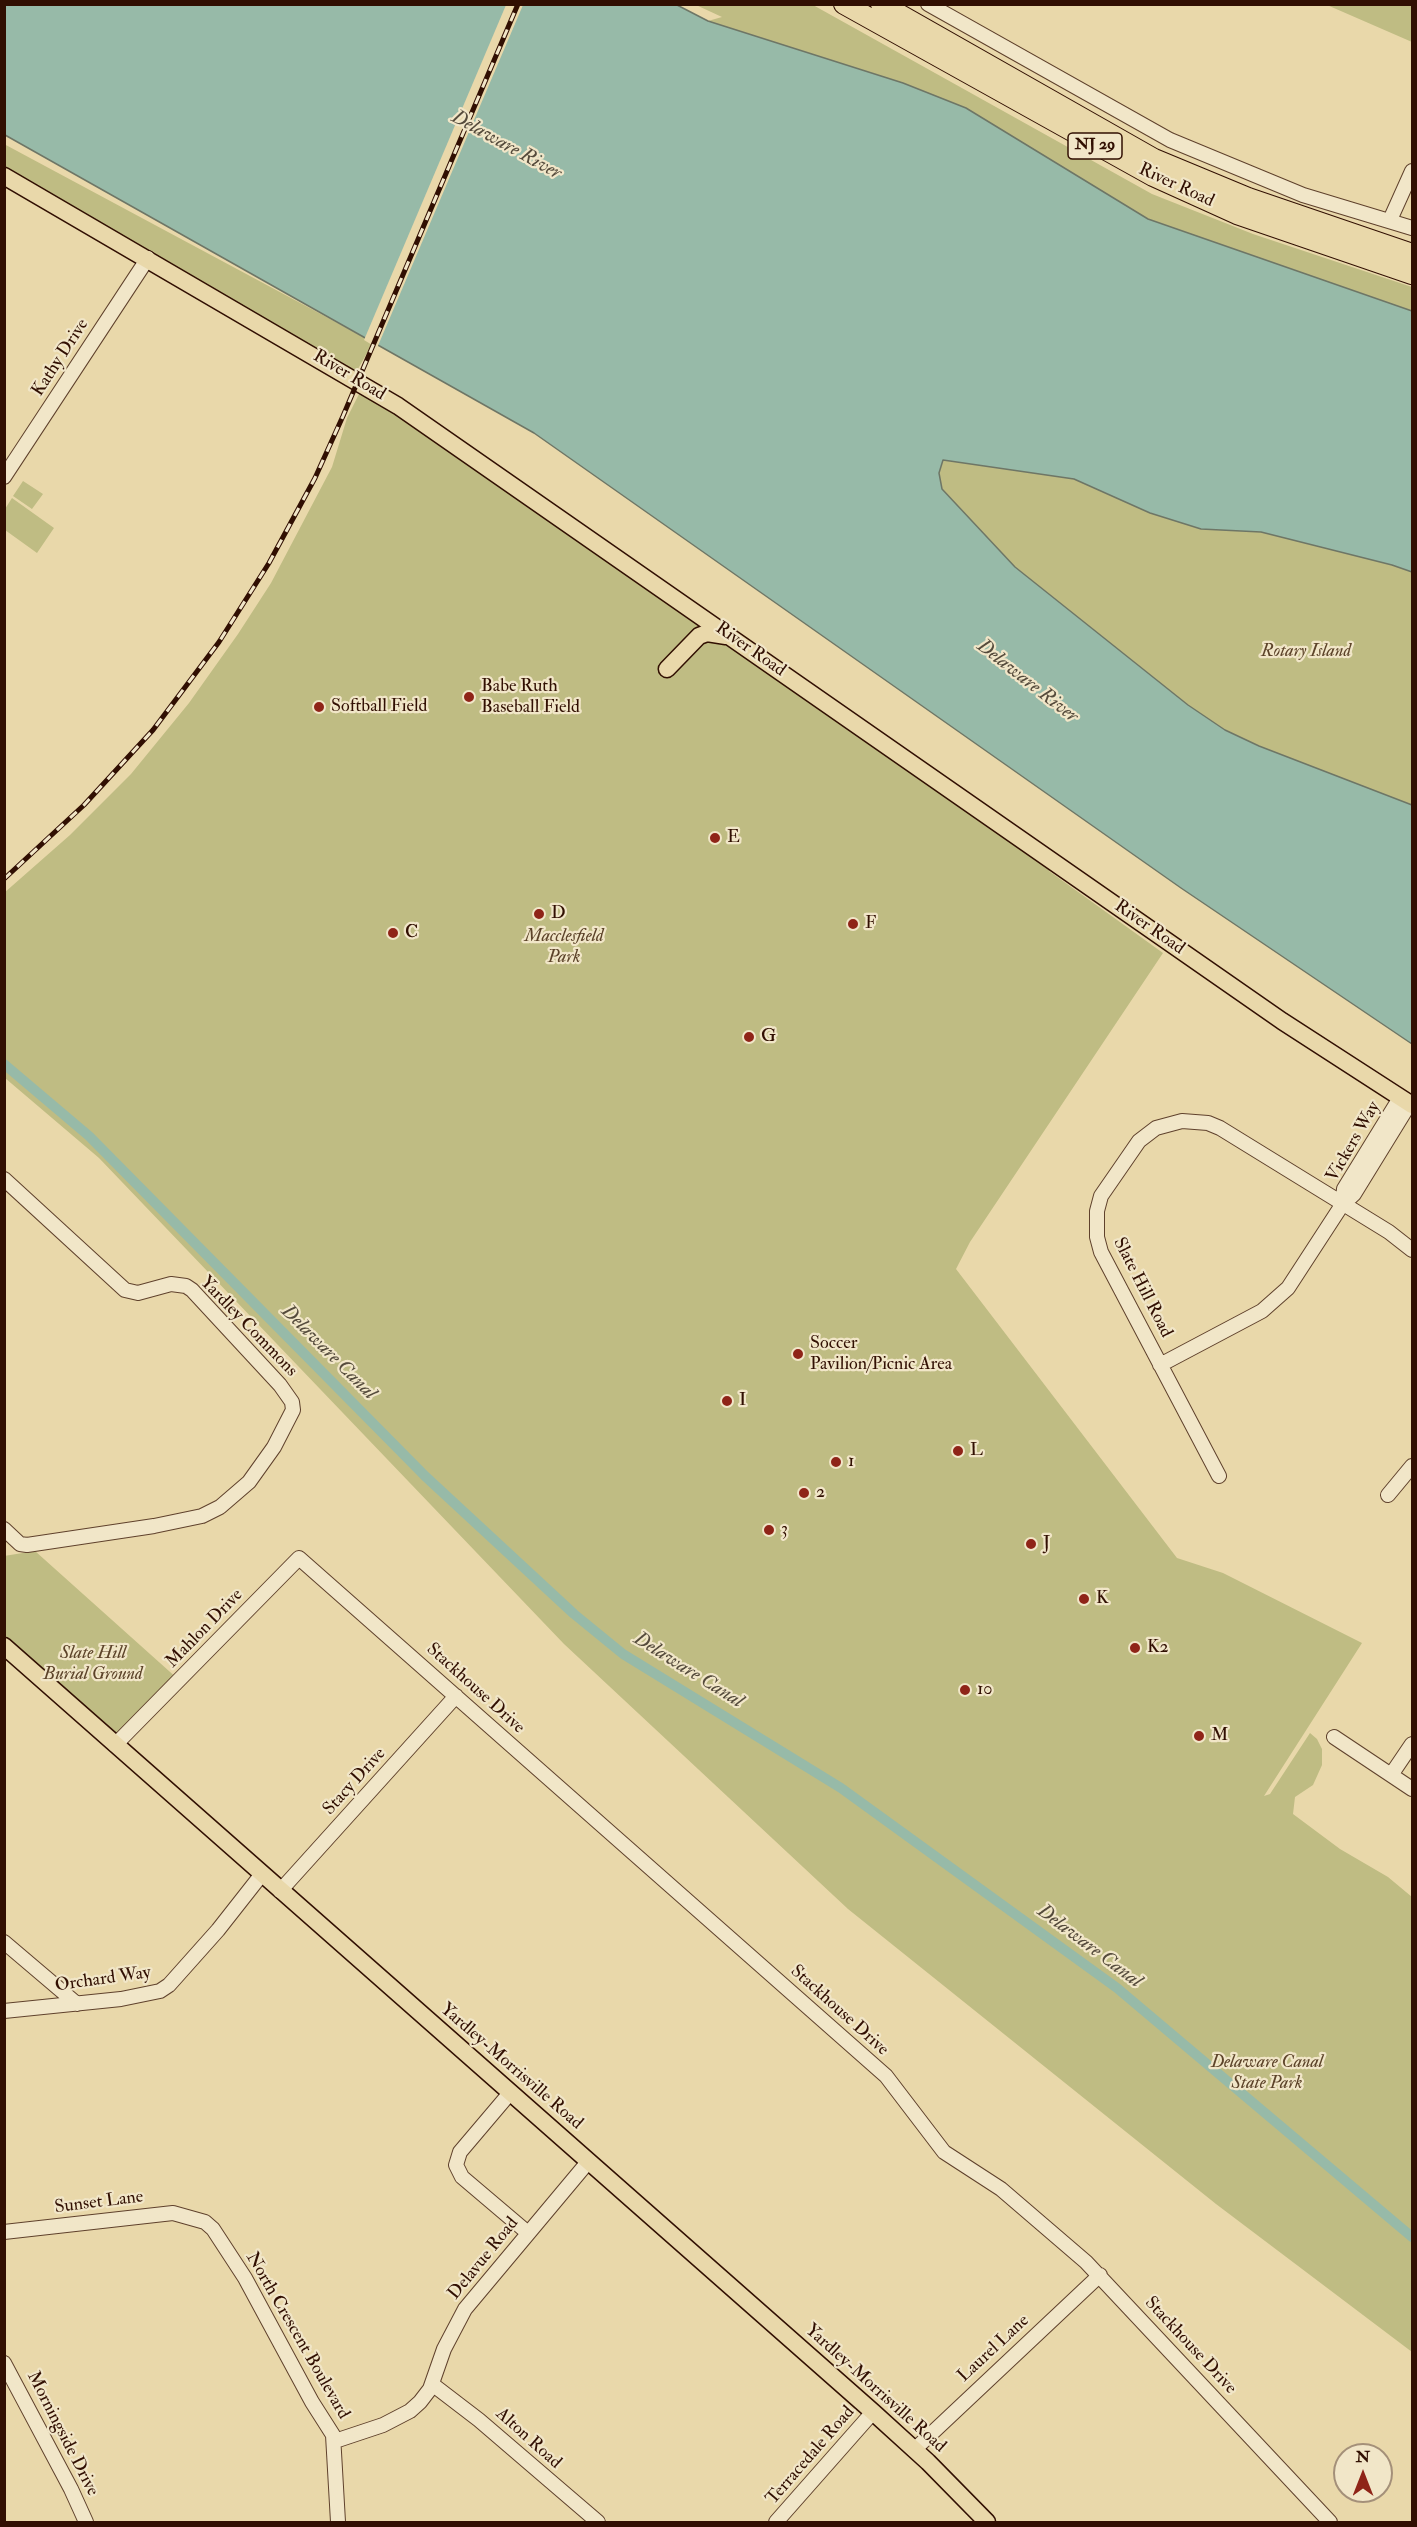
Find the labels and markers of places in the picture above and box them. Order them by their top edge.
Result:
place label: Babe Ruth Baseball Field [481,676,580,718]
marker: Babe Ruth Baseball Field [462,690,476,704]
place label: Softball Field [331,696,427,718]
marker: Softball Field [312,700,326,714]
place label: E [727,827,740,849]
marker: E [708,831,722,845]
place label: D [551,903,566,925]
marker: D [532,907,546,921]
place label: F [865,913,876,935]
marker: F [846,917,860,931]
place label: C [405,922,418,944]
marker: C [386,926,400,940]
place label: G [761,1026,776,1048]
marker: G [742,1030,756,1044]
place label: Soccer Pavilion/Picnic Area [810,1333,952,1376]
marker: Soccer Pavilion/Picnic Area [791,1347,805,1361]
place label: I [739,1390,746,1412]
marker: I [720,1394,734,1408]
place label: L [970,1440,983,1462]
marker: L [951,1444,965,1458]
place label: 1 [848,1451,854,1473]
marker: 1 [829,1455,843,1469]
place label: 2 [816,1482,825,1504]
marker: 2 [797,1486,811,1500]
place label: 3 [781,1519,788,1541]
marker: 3 [762,1523,776,1537]
place label: J [1043,1533,1050,1555]
marker: J [1024,1537,1038,1551]
place label: K [1096,1588,1109,1610]
marker: K [1077,1592,1091,1606]
place label: K2 [1147,1637,1169,1659]
marker: K2 [1128,1641,1142,1655]
place label: 10 [977,1679,993,1701]
marker: 10 [958,1683,972,1697]
place label: M [1211,1725,1228,1747]
marker: M [1192,1729,1206,1743]

